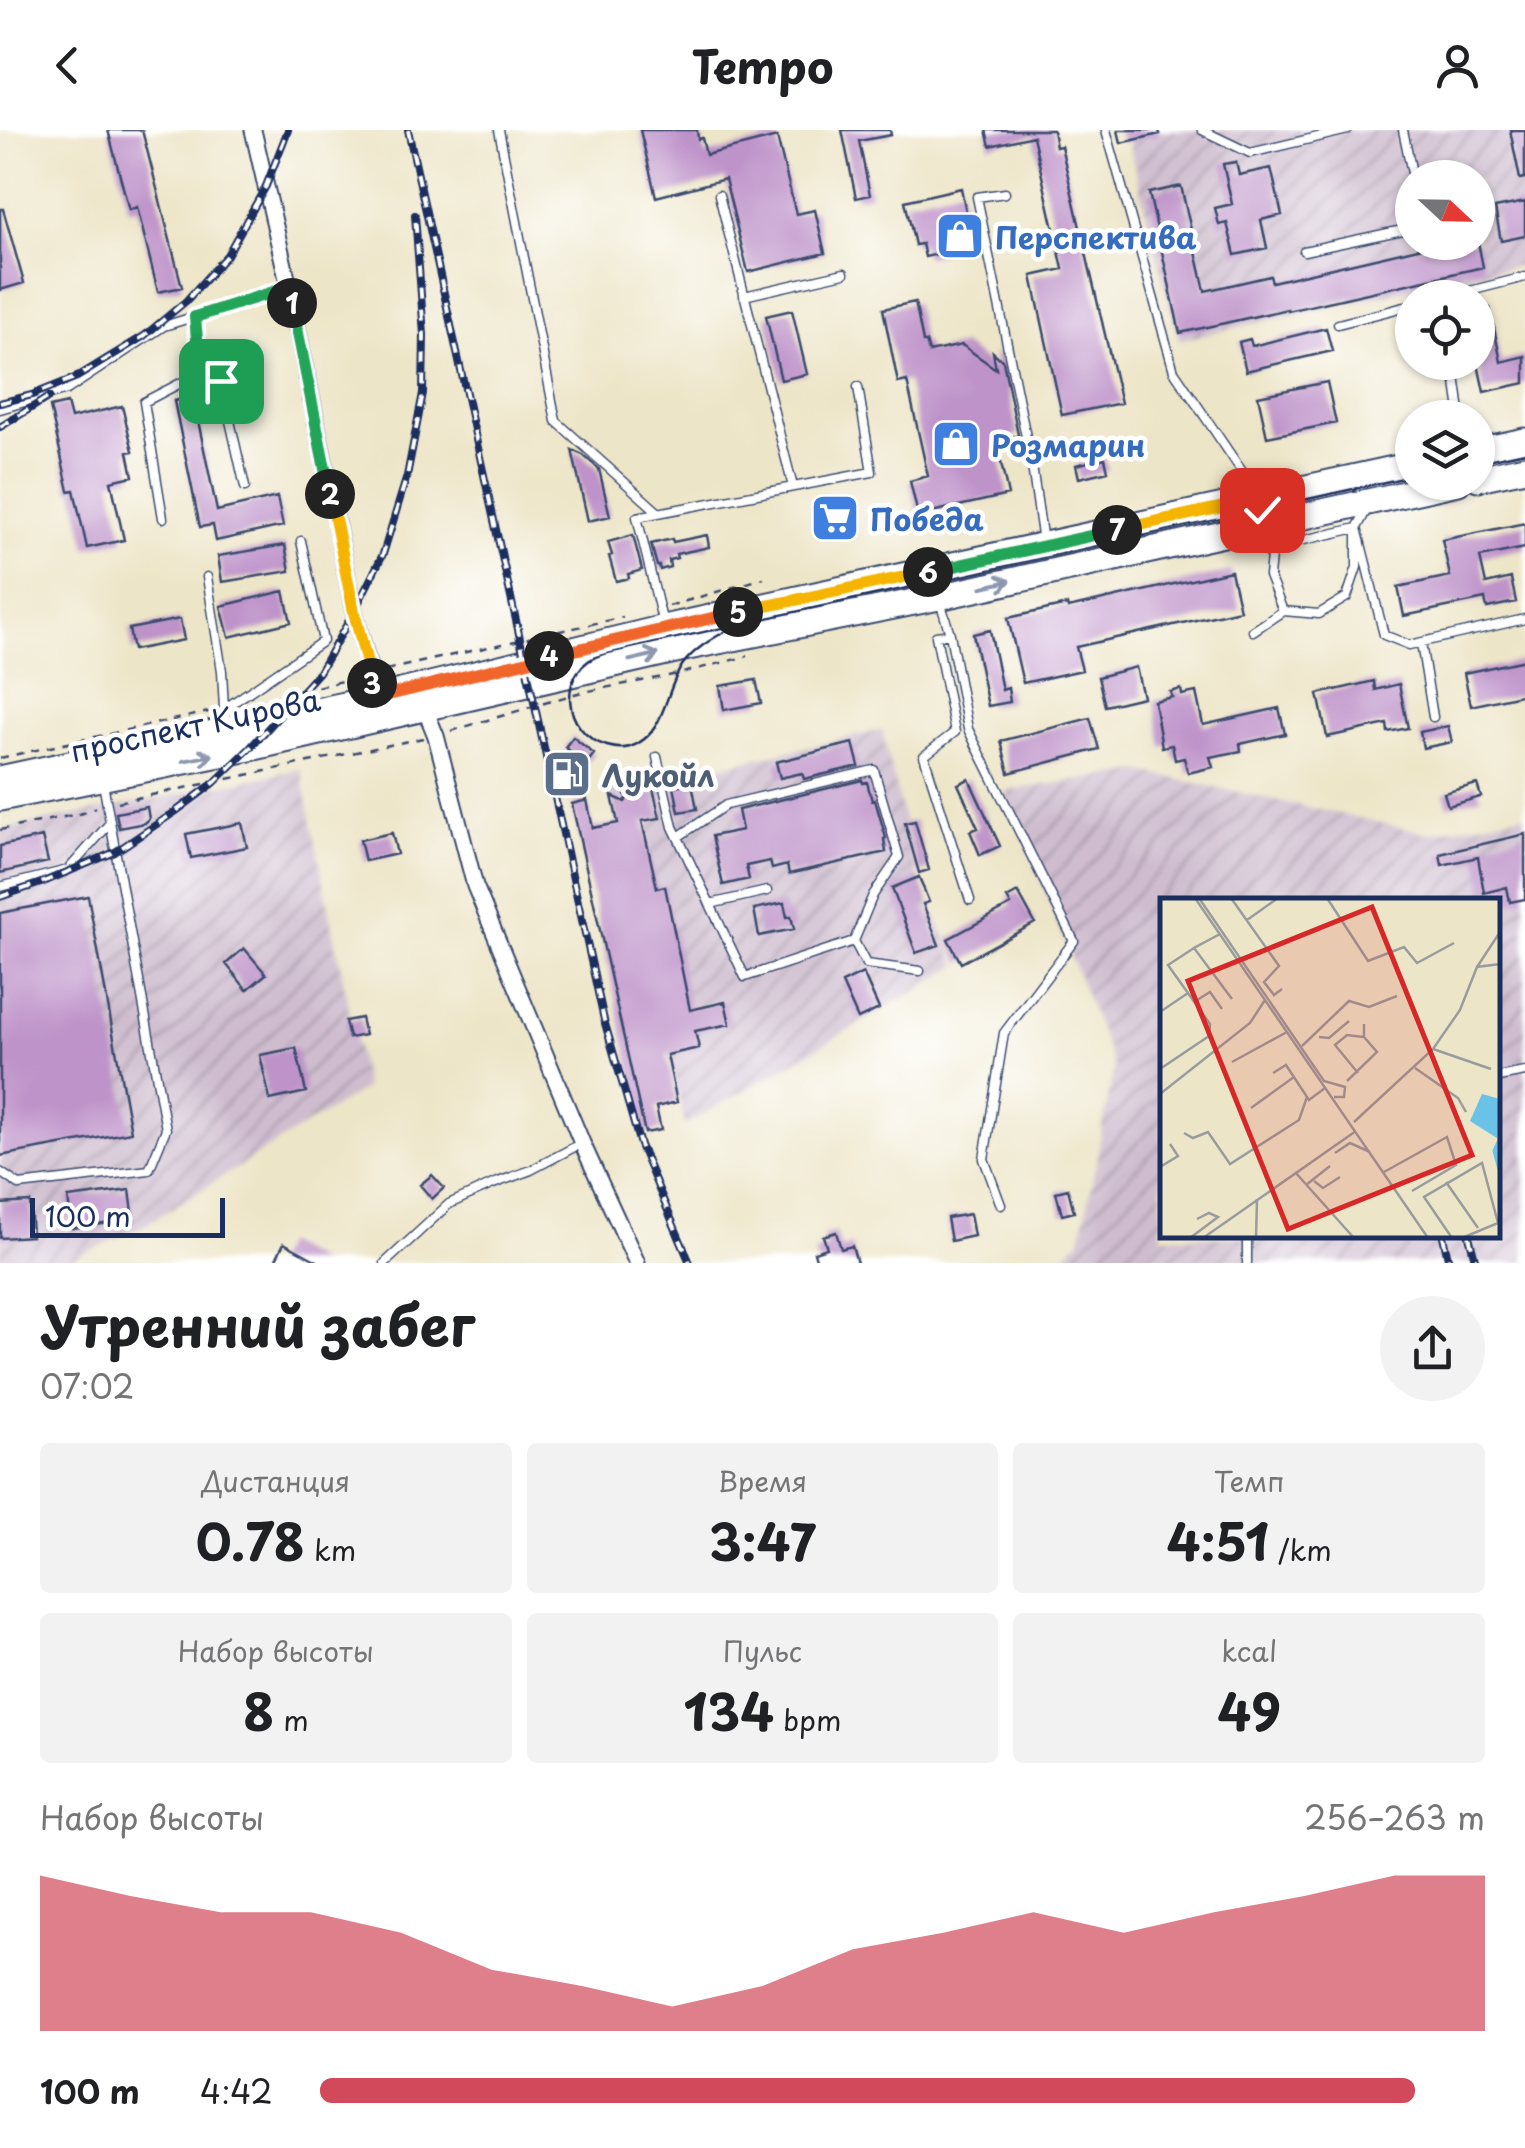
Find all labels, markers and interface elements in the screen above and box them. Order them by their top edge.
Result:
text: Tempo [691,31,834,99]
icon: back [40,38,95,93]
icon: person [1430,38,1485,93]
north arrow [1395,160,1495,260]
map controls [1395,160,1495,500]
shop icon: Перспектива [934,210,986,262]
place label: Перспектива [995,214,1197,259]
pin: 1 [267,278,317,328]
button: locate [1395,280,1495,380]
text: 1 [285,281,299,324]
pin [179,339,264,424]
icon: arrive [194,354,249,409]
button: layers [1395,400,1495,500]
shop icon: Розмарин [930,418,982,470]
place label: Розмарин [991,422,1145,467]
pin [1220,468,1305,553]
pin: 2 [305,469,355,519]
text: 2 [320,472,340,515]
icon: check [1235,483,1290,538]
supermarket icon: Победа [809,492,861,544]
place label: Победа [870,496,984,541]
pin: 7 [1092,505,1142,555]
text: 7 [1109,508,1125,551]
pin: 6 [903,547,953,597]
text: 6 [918,550,938,593]
one-way arrow [979,573,1011,592]
pin: 5 [713,587,763,637]
text: 5 [729,590,747,633]
pin: 4 [524,631,574,681]
text: 4 [539,634,559,677]
one-way arrow [627,647,659,665]
pin: 3 [347,658,397,708]
text: 3 [363,661,381,704]
street label: проспект Кирова [66,676,324,772]
one-way arrow [182,748,214,767]
fuel station icon: Лукойл [541,748,593,800]
place label: Лукойл [602,752,715,797]
inset map [1160,898,1500,1238]
scale bar [30,1193,225,1238]
text: 100 m [45,1194,131,1237]
text: Утренний забег [40,1283,475,1366]
button: share [1380,1296,1485,1401]
text: 07:02 [40,1362,134,1410]
text: Дистанция [202,1459,350,1502]
text: Время [718,1459,807,1502]
text: Темп [1214,1459,1285,1502]
text: 0.78 [196,1502,305,1578]
text: 3:47 [709,1502,816,1578]
text: 4:51 [1167,1502,1269,1578]
text: km [305,1528,356,1571]
text: /km [1269,1528,1332,1571]
text: Набор высоты [178,1629,374,1672]
text: Пульс [723,1629,802,1672]
text: kcal [1221,1629,1277,1672]
text: 8 [243,1672,274,1748]
text: 134 [684,1672,774,1748]
text: 49 [1217,1672,1281,1748]
text: m [274,1698,309,1741]
text: bpm [774,1698,841,1741]
text: Набор высоты [40,1793,264,1841]
text: 256–263 m [1304,1793,1485,1841]
text: 100 m [40,2067,140,2115]
text: 4:42 [200,2067,273,2115]

